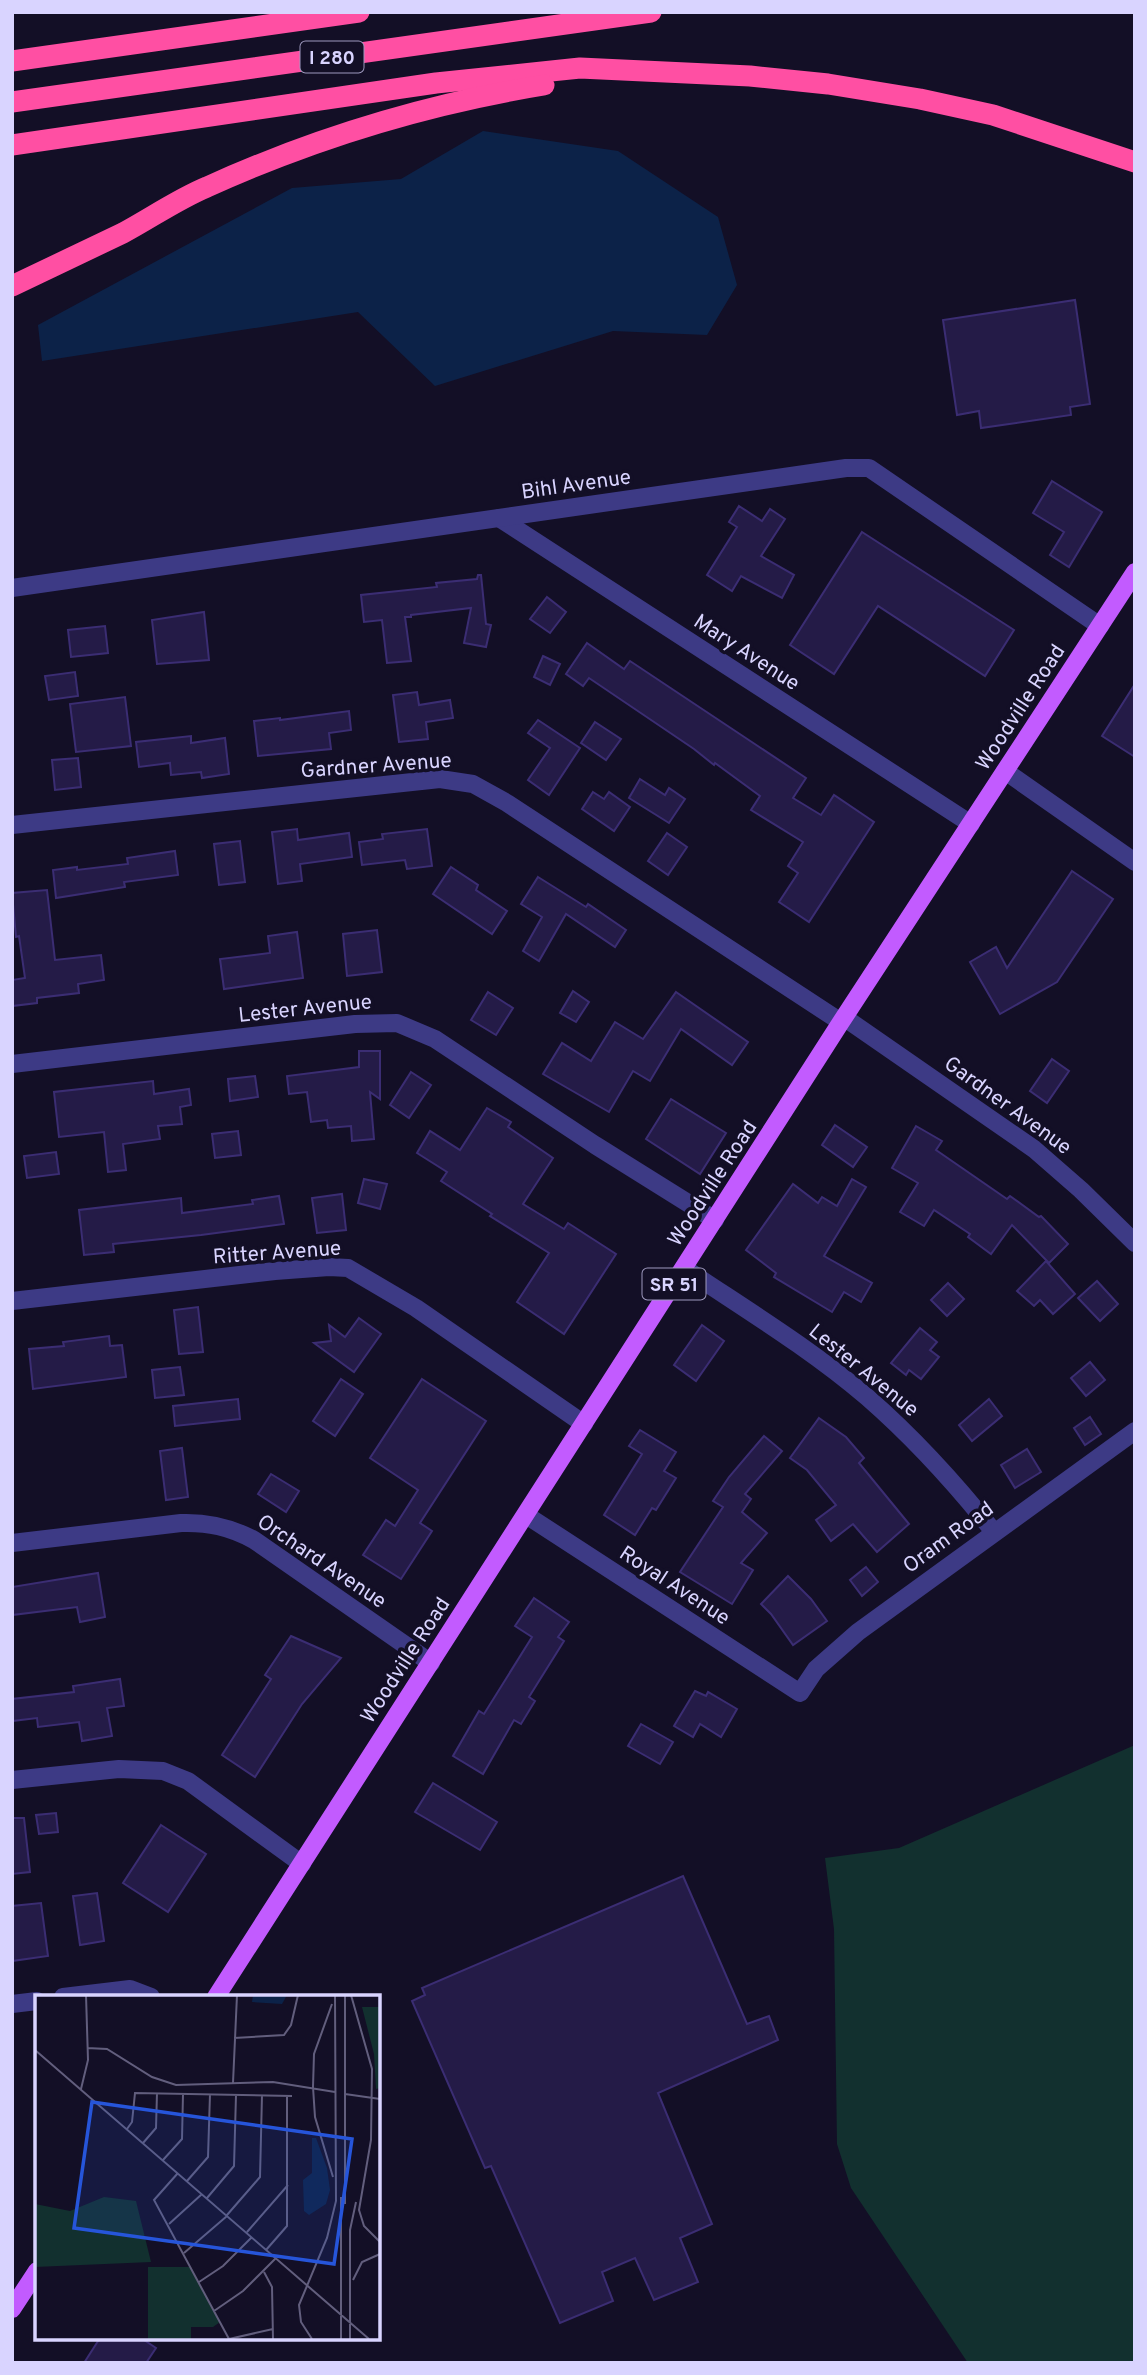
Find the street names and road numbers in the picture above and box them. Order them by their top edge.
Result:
road number: I 280 [300,41,364,72]
street label: Bihl Avenue [520,464,633,507]
street label: Mary Avenue [688,609,804,698]
street label: Woodville Road [970,640,1072,776]
street label: Gardner Avenue [300,748,453,785]
street label: Lester Avenue [237,989,373,1030]
street label: Gardner Avenue [938,1051,1076,1162]
street label: Woodville Road [662,1116,764,1252]
street label: Ritter Avenue [212,1236,342,1271]
road number: SR 51 [642,1268,706,1300]
street label: Lester Avenue [802,1318,924,1424]
street label: Oram Road [898,1496,1000,1580]
street label: Orchard Avenue [251,1509,391,1616]
street label: Royal Avenue [614,1540,735,1632]
street label: Woodville Road [355,1593,457,1729]

